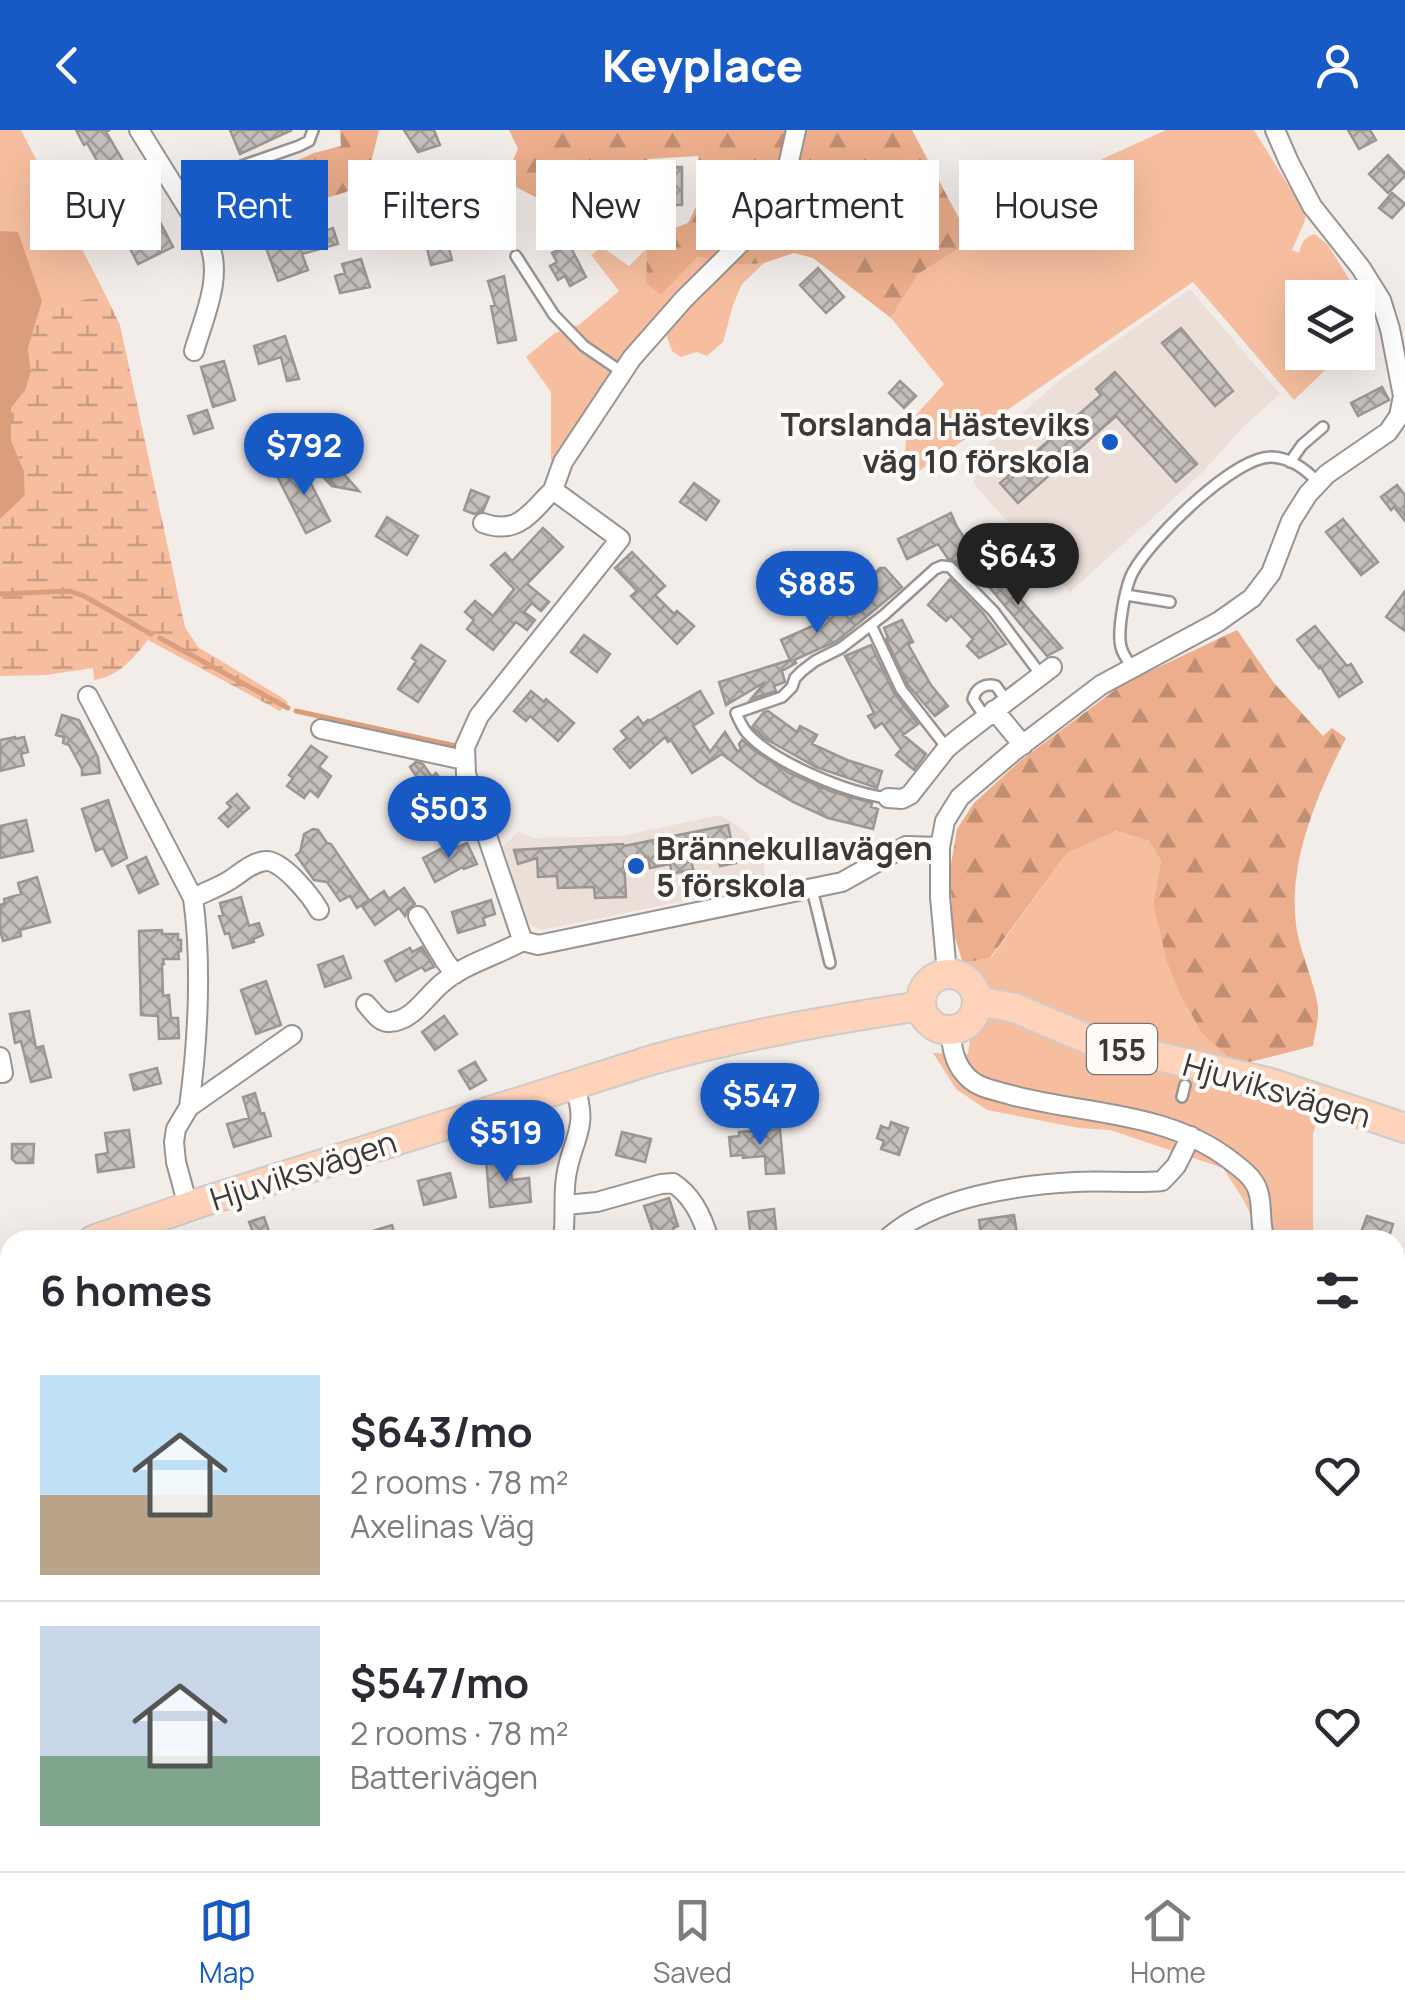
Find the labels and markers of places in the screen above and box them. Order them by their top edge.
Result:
place label: Torslanda Hästeviks väg 10 förskola [781,402,1090,483]
pin: $792 [245,413,363,498]
marker: Torslanda Hästeviks väg 10 förskola [1099,431,1121,453]
pin: $643 [959,523,1077,608]
pin: $885 [758,551,876,636]
pin: $503 [390,776,508,861]
place label: Brännekullavägen 5 förskola [656,826,933,907]
marker: Brännekullavägen 5 förskola [625,855,647,877]
pin: $547 [701,1063,819,1148]
pin: $519 [447,1100,565,1185]

